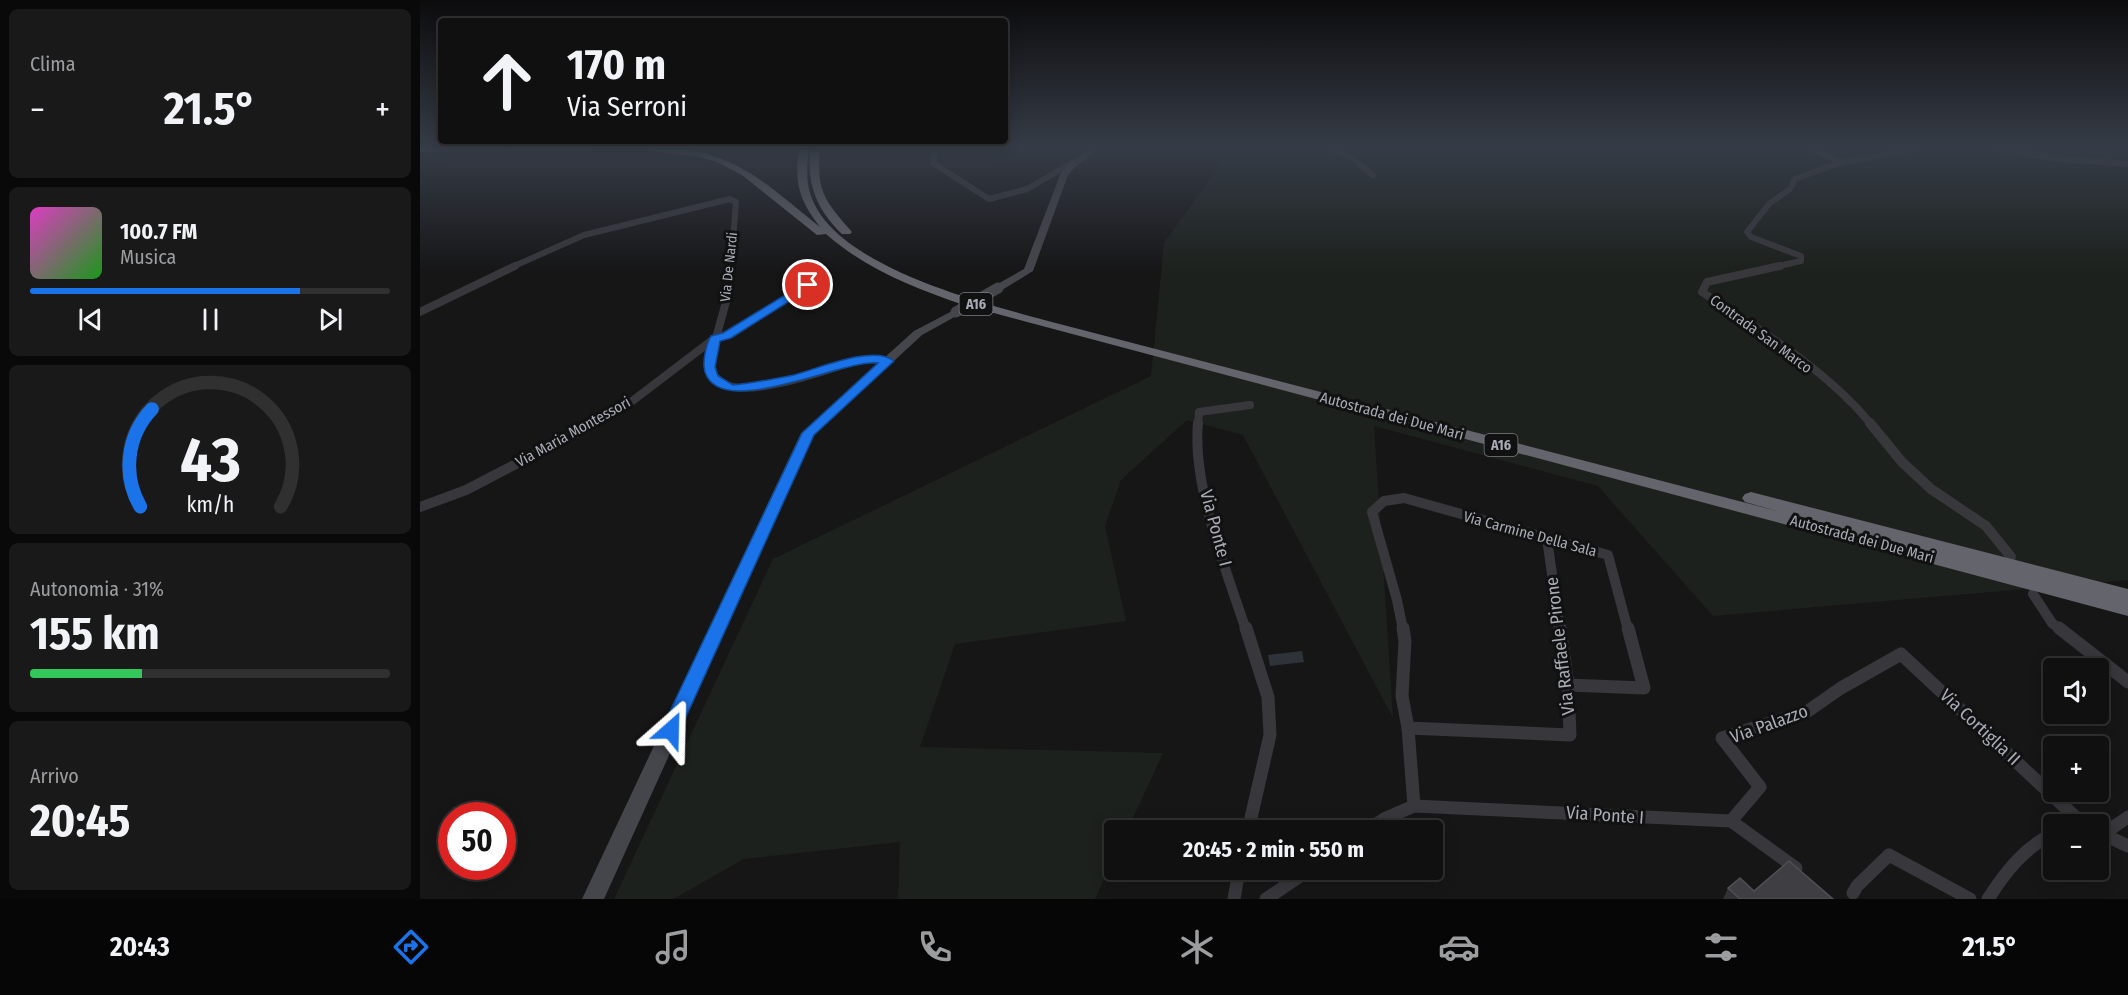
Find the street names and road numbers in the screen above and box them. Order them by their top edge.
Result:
street label: Via De Nardi [717,231,741,303]
street label: Contrada San Marco [1706,291,1816,377]
road number: A16 [960,293,992,315]
street label: Autostrada dei Due Mari [1318,388,1466,444]
street label: Via Maria Montessori [513,393,633,471]
road number: A16 [1484,434,1518,456]
street label: Via Ponte I [1195,487,1237,569]
street label: Via Carmine Della Sala [1461,508,1599,560]
street label: Autostrada dei Due Mari [1788,511,1936,567]
street label: Via Raffaele Pirone [1541,576,1579,716]
street label: Via Cortiglia II [1935,684,2025,770]
street label: Via Palazzo [1727,700,1811,748]
street label: Via Ponte I [1565,801,1645,829]

